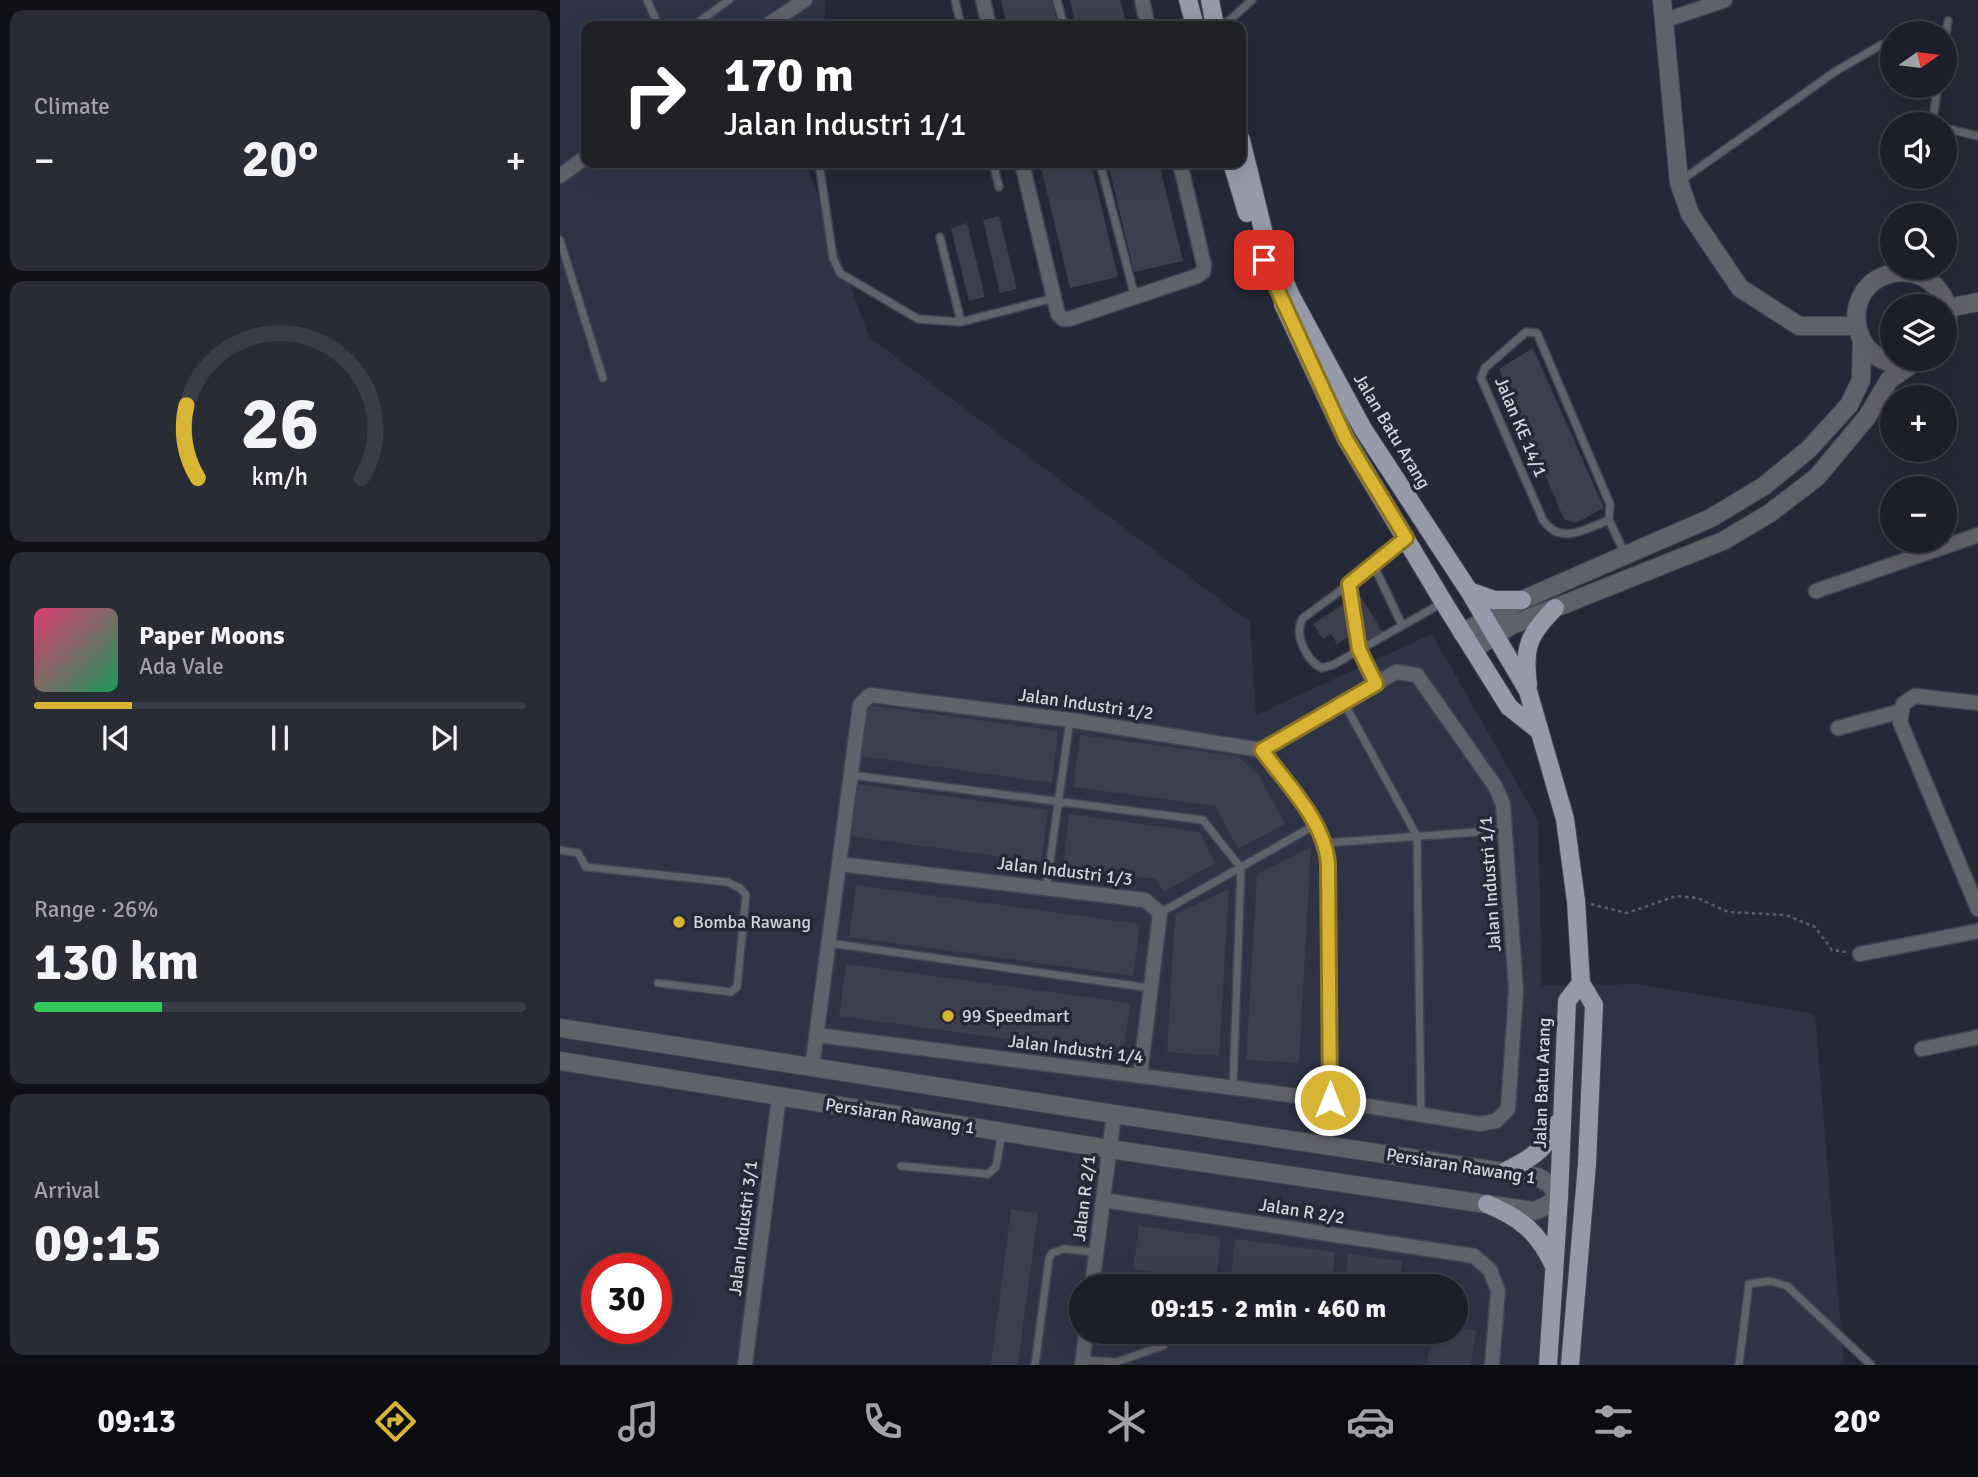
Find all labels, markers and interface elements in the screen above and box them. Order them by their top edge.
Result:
north arrow [1880,21,1956,98]
map controls [1880,21,1957,553]
text: 170 m [724,45,854,105]
icon: right [609,49,700,140]
text: Climate [34,92,110,121]
text: Jalan Industri 1/1 [724,105,967,144]
button: sound [1880,112,1957,189]
text: 20° [242,127,318,191]
text: − [34,137,55,184]
text: + [505,137,526,184]
button: search [1880,203,1957,280]
pin [1234,230,1294,290]
icon: arrive [1245,241,1283,279]
button: layers [1880,294,1957,371]
street label: Jalan Batu Arang [1349,369,1435,493]
street label: Jalan KE 14/1 [1490,374,1552,480]
text: 26 [241,380,319,469]
button: + [1880,385,1957,462]
text: km/h [252,460,308,491]
button: − [1880,476,1957,553]
text: Paper Moons [139,620,285,652]
text: Ada Vale [139,652,224,681]
street label: Jalan Industri 1/2 [1017,684,1155,724]
icon: previous [97,719,135,757]
icon: pause [261,719,299,757]
icon: next [425,719,463,757]
street label: Jalan Industri 1/1 [1474,815,1506,953]
street label: Jalan Industri 1/3 [996,852,1134,890]
text: Range · 26% [34,895,158,924]
place label: Bomba Rawang [693,911,811,933]
marker: Bomba Rawang [671,914,687,930]
text: 130 km [34,930,199,994]
place label: 99 Speedmart [962,1005,1069,1027]
marker: 99 Speedmart [940,1008,956,1024]
street label: Jalan Batu Arang [1529,1017,1555,1149]
street label: Jalan Industri 1/4 [1007,1030,1145,1068]
position arrow [1293,1063,1367,1137]
street label: Persiaran Rawang 1 [824,1093,976,1139]
street label: Persiaran Rawang 1 [1385,1143,1537,1189]
street label: Jalan R 2/1 [1068,1154,1100,1242]
street label: Jalan Industri 3/1 [724,1159,762,1297]
text: Arrival [34,1176,100,1205]
street label: Jalan R 2/2 [1257,1193,1347,1229]
text: 09:15 [34,1211,162,1275]
speed limit sign: 30 [581,1253,672,1344]
text: 09:15 · 2 min · 460 m [1151,1293,1386,1325]
icon: directions [371,1397,420,1446]
icon: music [614,1397,663,1446]
icon: phone [858,1397,907,1446]
icon: climate [1102,1397,1151,1446]
icon: car [1346,1397,1395,1446]
icon: filters [1589,1397,1638,1446]
text: 09:13 [97,1402,176,1441]
text: 20° [1833,1402,1881,1441]

